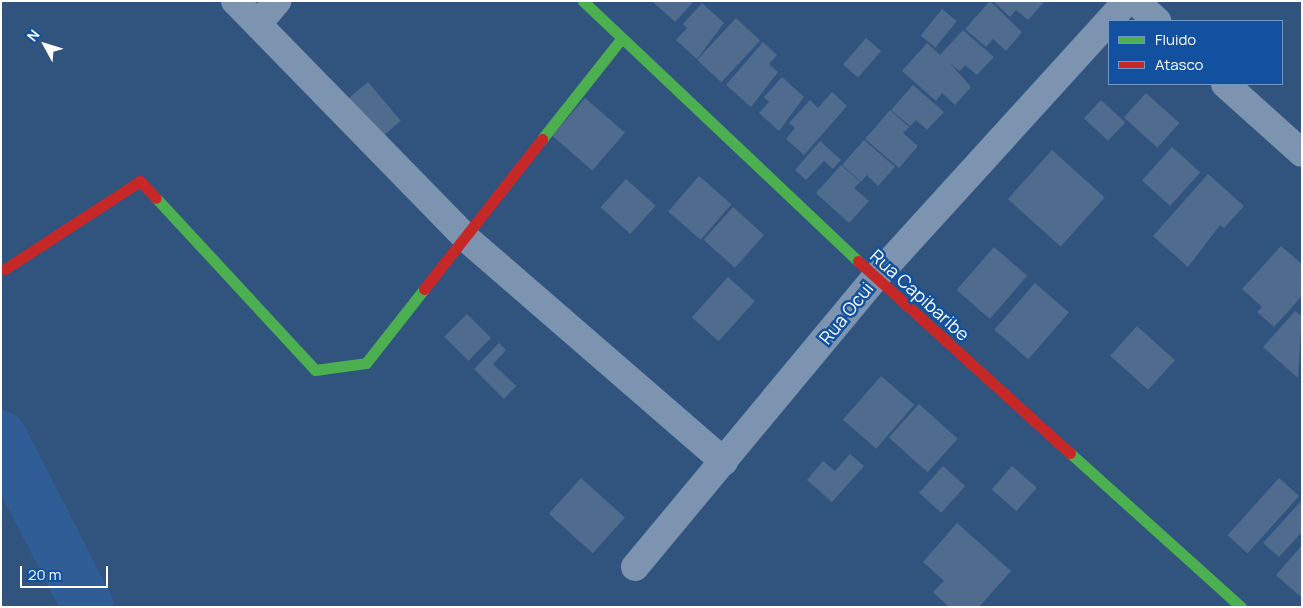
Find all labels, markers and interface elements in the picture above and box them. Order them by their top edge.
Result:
north arrow [20,20,70,70]
legend [1108,20,1283,85]
text: N [22,25,44,45]
text: Fluido [1155,29,1196,50]
text: Atasco [1155,54,1203,75]
street label: Rua Capibaribe [866,245,974,345]
street label: Rua Ocui [814,278,878,348]
scale bar [22,556,110,588]
text: 20 m [28,564,61,585]

